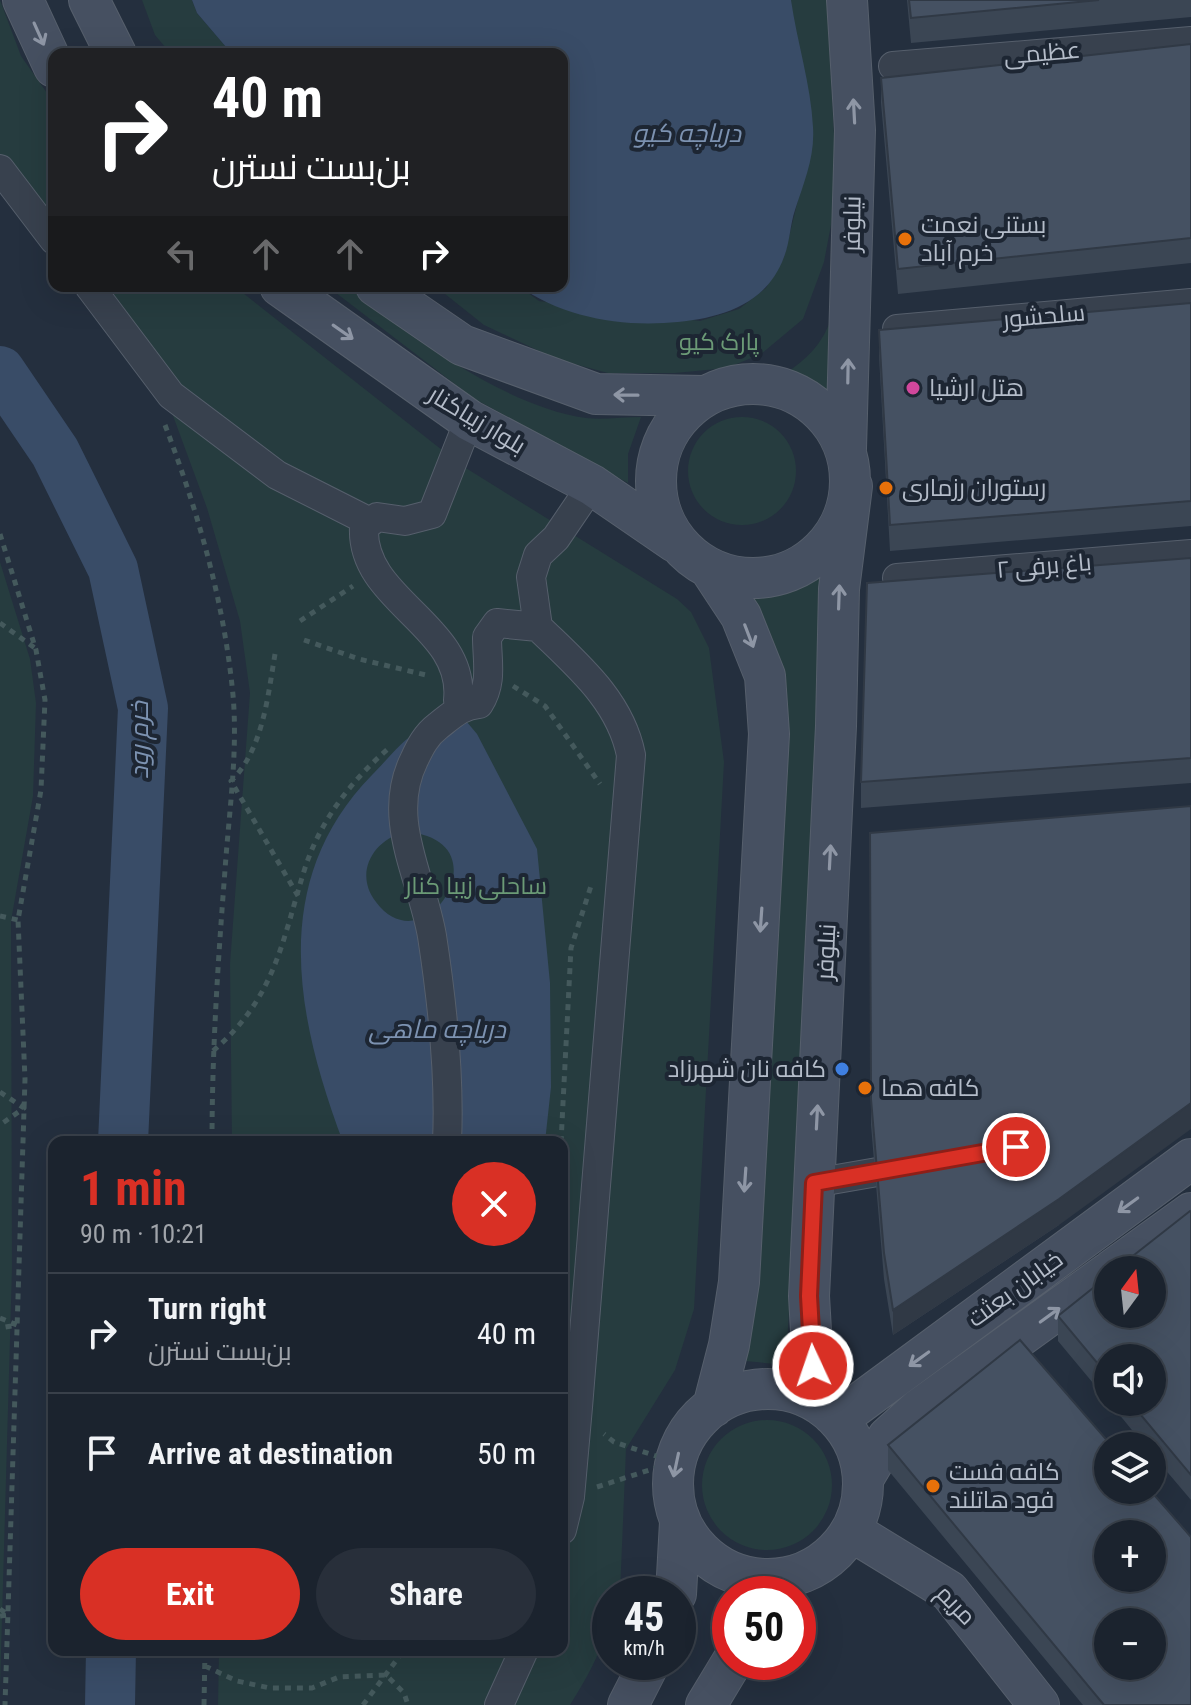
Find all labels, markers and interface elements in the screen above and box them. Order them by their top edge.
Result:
one-way arrow [32,21,47,45]
street label: عظیمی [1003,36,1081,70]
text: 40 m [212,65,323,131]
icon: right [80,80,184,184]
one-way arrow [846,98,861,125]
water label: دریاچه کیو [633,118,743,150]
text: بن‌بست نسترن [212,146,411,188]
street label: نیلوفر [837,196,866,254]
place label: بستنی نعمت خرم آباد [921,211,1046,269]
marker: بستنی نعمت خرم آباد [896,230,914,248]
icon: left [160,232,204,276]
icon: ahead [244,232,288,276]
icon: ahead [328,232,372,276]
icon: right [412,232,456,276]
street label: سلحشور [1000,298,1086,334]
one-way arrow [331,324,353,340]
park label: پارک کیو [679,328,760,358]
one-way arrow [841,358,856,385]
place label: هتل ارشیا [929,374,1024,402]
street label: بلوار زیباکنار [422,379,531,460]
marker: هتل ارشیا [904,379,922,397]
one-way arrow [613,387,640,402]
place label: رستوران رزماری [902,474,1046,502]
marker: رستوران رزماری [877,479,895,497]
street label: باغ برفی ۲ [995,548,1093,586]
one-way arrow [832,584,847,611]
one-way arrow [743,623,757,648]
water label: خرم رود [124,699,157,779]
one-way arrow [823,844,838,871]
park label: ساحلی زیبا کنار [403,872,547,900]
one-way arrow [753,906,768,933]
street label: نیلوفر [810,923,841,983]
water label: دریاچه ماهی [368,1014,507,1046]
place label: کافه نان شهرزاد [668,1055,826,1083]
marker: کافه نان شهرزاد [833,1060,851,1078]
place label: کافه هما [881,1074,979,1102]
marker: کافه هما [856,1079,874,1097]
one-way arrow [810,1104,825,1131]
pin [982,1113,1050,1181]
icon: arrive [994,1125,1038,1169]
text: 1 min [80,1160,187,1217]
button: close [452,1162,536,1246]
one-way arrow [737,1166,752,1193]
one-way arrow [1118,1197,1140,1213]
text: 90 m · 10:21 [80,1219,207,1249]
street label: خیابان بعثت [962,1245,1068,1333]
north arrow [1094,1256,1166,1328]
map controls [1094,1256,1166,1680]
text: Turn right [148,1291,266,1326]
one-way arrow [1038,1307,1060,1323]
icon: right [80,1311,124,1355]
text: 40 m [477,1316,536,1351]
position arrow [771,1324,855,1408]
text: بن‌بست نسترن [148,1336,292,1366]
button: sound [1094,1344,1166,1416]
one-way arrow [909,1351,930,1368]
icon: arrive [80,1431,124,1475]
button: layers [1094,1432,1166,1504]
text: Arrive at destination [148,1436,393,1471]
text: 50 m [477,1436,536,1471]
one-way arrow [668,1451,683,1477]
place label: کافه فست فود هاتلند [949,1458,1060,1514]
marker: کافه فست فود هاتلند [924,1477,942,1495]
button: + [1094,1520,1166,1592]
button: Exit [80,1548,300,1640]
button: Share [316,1548,536,1640]
speed limit sign: 50 [712,1576,816,1680]
street label: مریم [929,1579,982,1632]
text: 45 [624,1594,664,1641]
button: − [1094,1608,1166,1680]
text: km/h [623,1636,665,1660]

